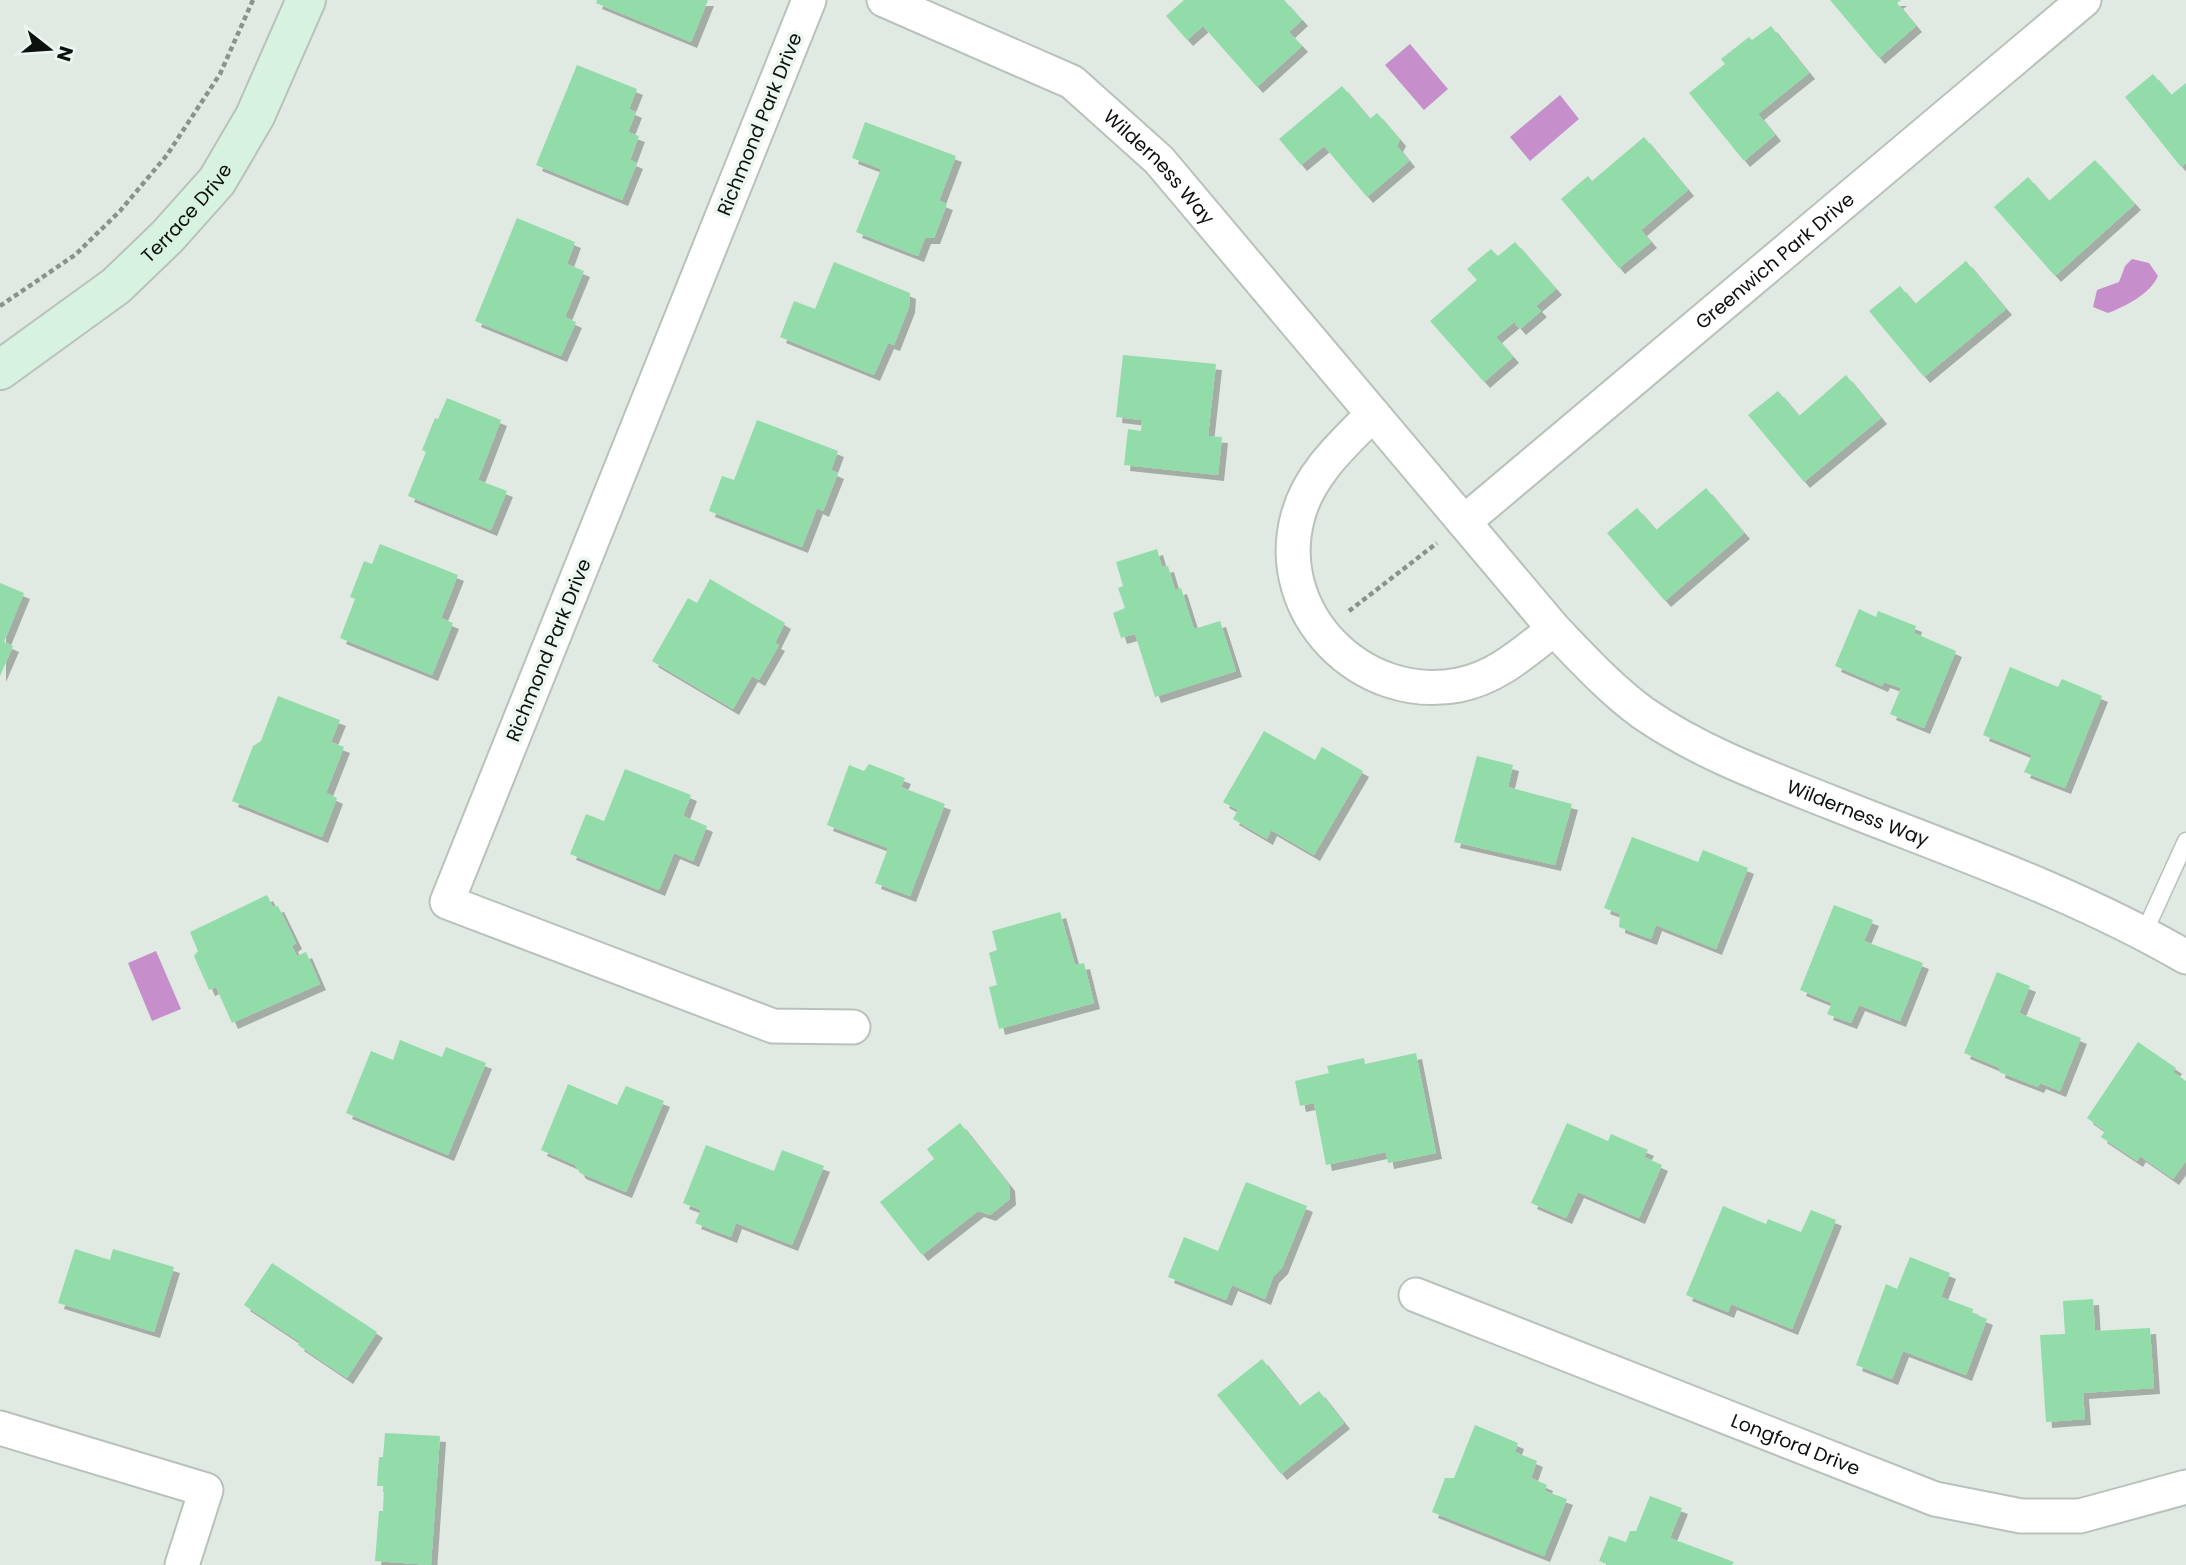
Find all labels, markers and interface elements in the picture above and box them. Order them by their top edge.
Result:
north arrow [14,14,84,84]
street label: Richmond Park Drive [710,29,809,220]
text: N [50,43,80,65]
street label: Wilderness Way [1097,103,1221,231]
street label: Terrace Drive [135,158,238,269]
street label: Greenwich Park Drive [1690,186,1860,336]
street label: Richmond Park Drive [499,555,598,746]
street label: Wilderness Way [1783,773,1933,853]
street label: Longford Drive [1727,1407,1864,1482]

